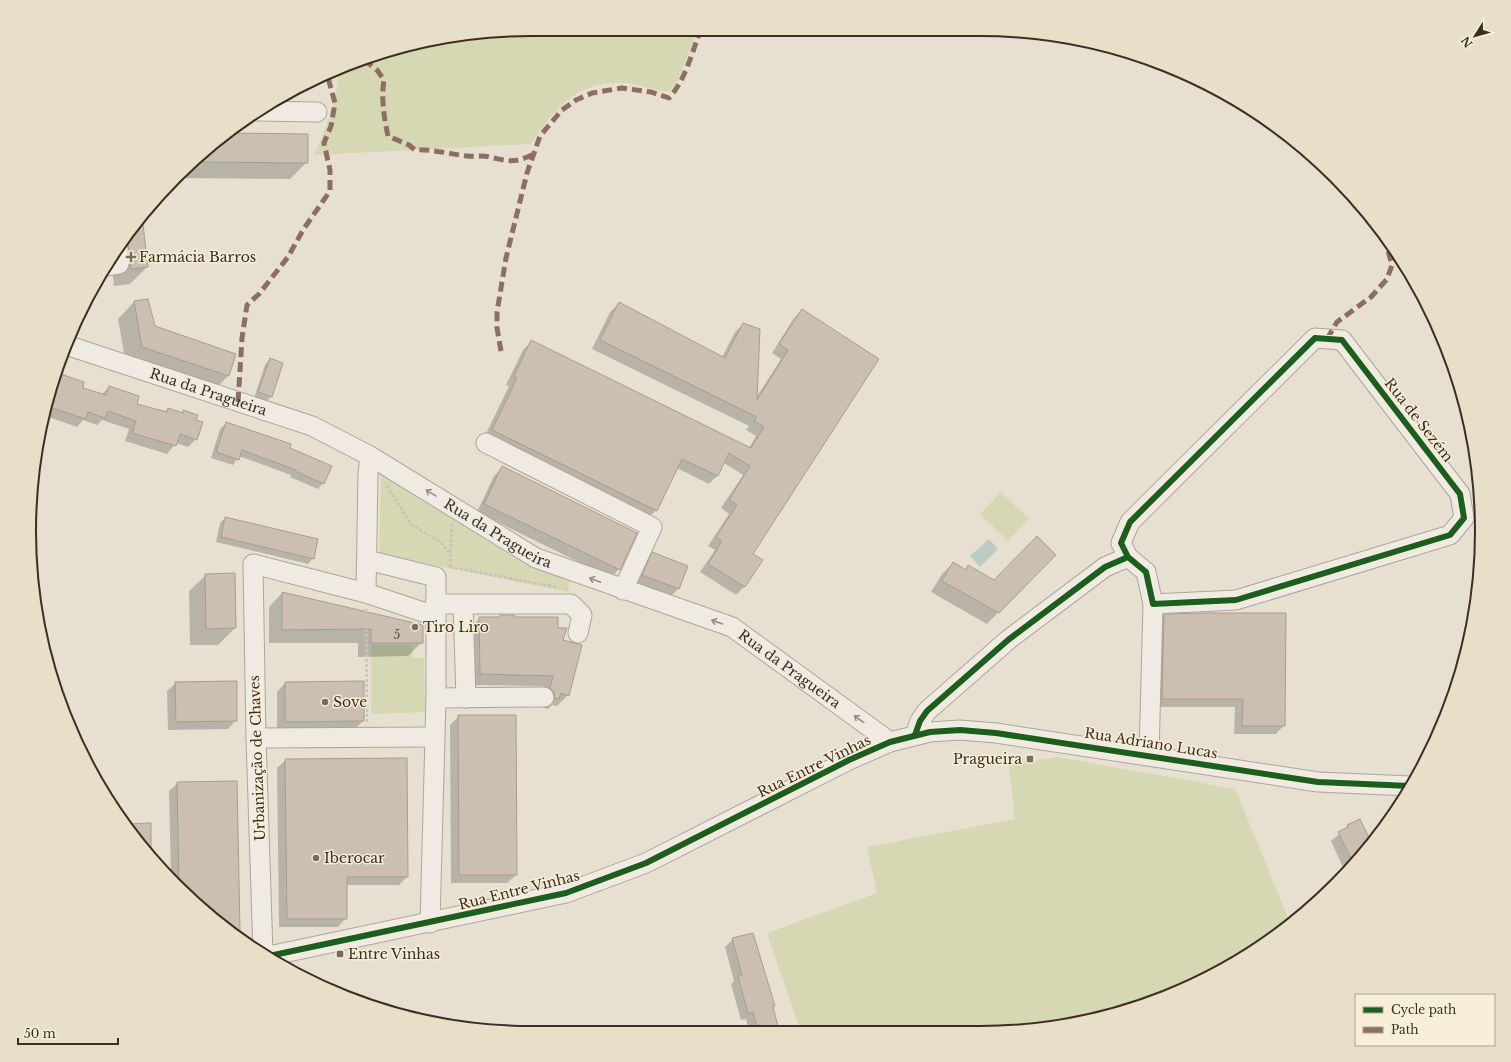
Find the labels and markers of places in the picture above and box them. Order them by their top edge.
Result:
place label: Farmácia Barros [139,248,256,266]
marker: Farmácia Barros [126,252,136,262]
place label: Tiro Liro [423,618,489,636]
marker: Tiro Liro [410,622,420,632]
place label: Sove [333,693,367,711]
marker: Sove [320,697,330,707]
place label: Pragueira [953,750,1022,768]
marker: Pragueira [1025,754,1035,764]
place label: Iberocar [324,849,385,867]
marker: Iberocar [311,853,321,863]
place label: Entre Vinhas [348,945,440,963]
marker: Entre Vinhas [335,949,345,959]

